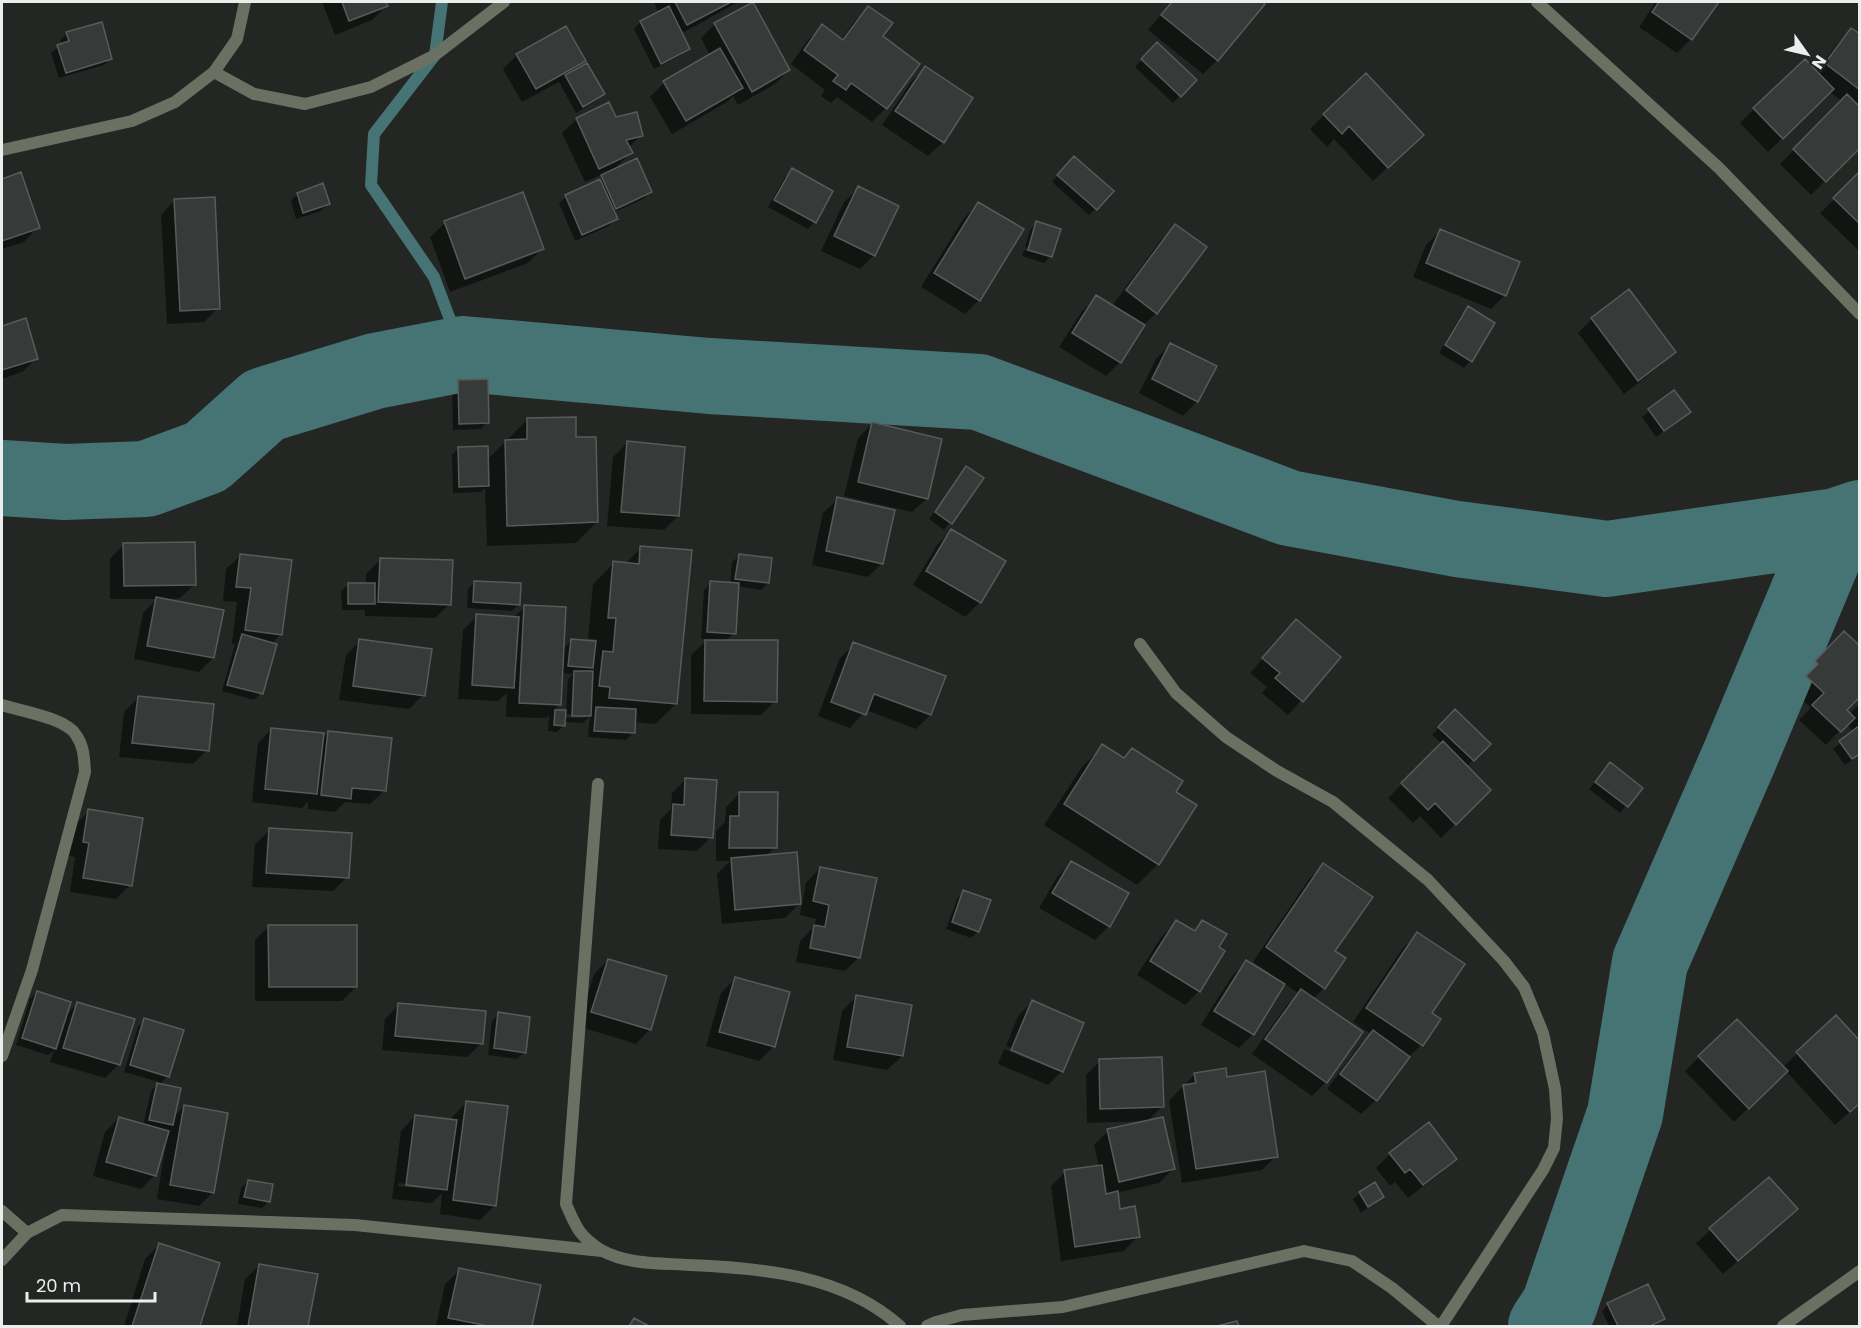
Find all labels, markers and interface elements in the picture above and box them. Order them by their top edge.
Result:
north arrow [1777,24,1837,84]
text: N [1806,51,1832,74]
scale bar [27,1265,154,1303]
text: 20 m [36,1273,81,1298]

